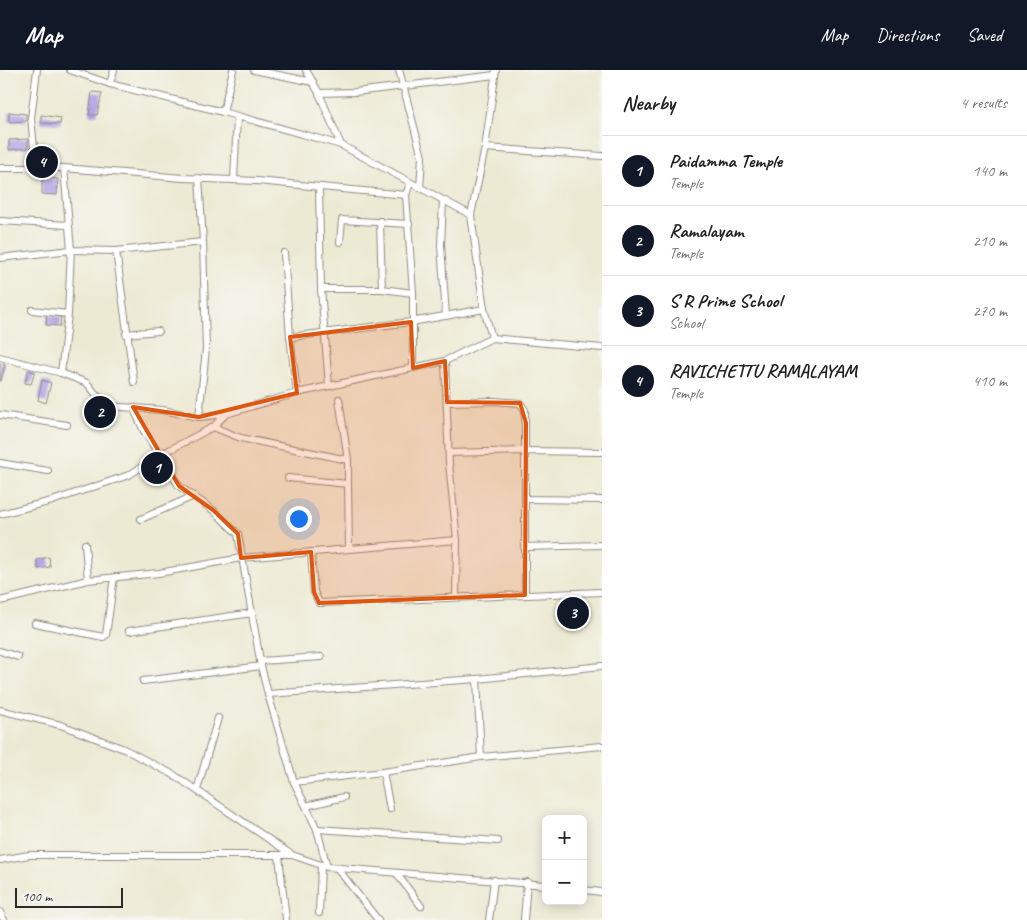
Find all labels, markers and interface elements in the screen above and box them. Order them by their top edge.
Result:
text: Map [25,20,62,50]
text: Map [821,24,848,46]
text: Directions [876,24,939,46]
text: Saved [967,24,1002,46]
text: Nearby [622,90,675,116]
text: 4 results [960,93,1007,113]
pin: 4 [26,143,58,181]
text: Paidamma Temple [669,149,782,173]
text: 1 [634,161,642,181]
text: 140 m [973,161,1007,181]
text: Temple [669,173,703,193]
text: Ramalayam [669,219,743,243]
text: 2 [634,231,642,251]
text: 210 m [973,231,1007,251]
text: Temple [669,243,703,263]
text: S R Prime School [669,289,782,313]
text: 3 [634,301,642,321]
text: 270 m [973,301,1007,321]
text: School [669,313,703,333]
text: RAVICHETTU RAMALAYAM [669,359,857,383]
text: 4 [634,371,642,391]
text: 410 m [973,371,1007,391]
text: Temple [669,383,703,403]
pin: 2 [84,393,116,431]
pin: 1 [141,449,173,487]
your location [286,506,312,532]
pin: 3 [557,594,589,632]
map controls [542,815,587,905]
button: + [542,815,587,860]
button: − [542,860,587,905]
scale bar [15,885,122,908]
text: 100 m [22,888,52,905]

